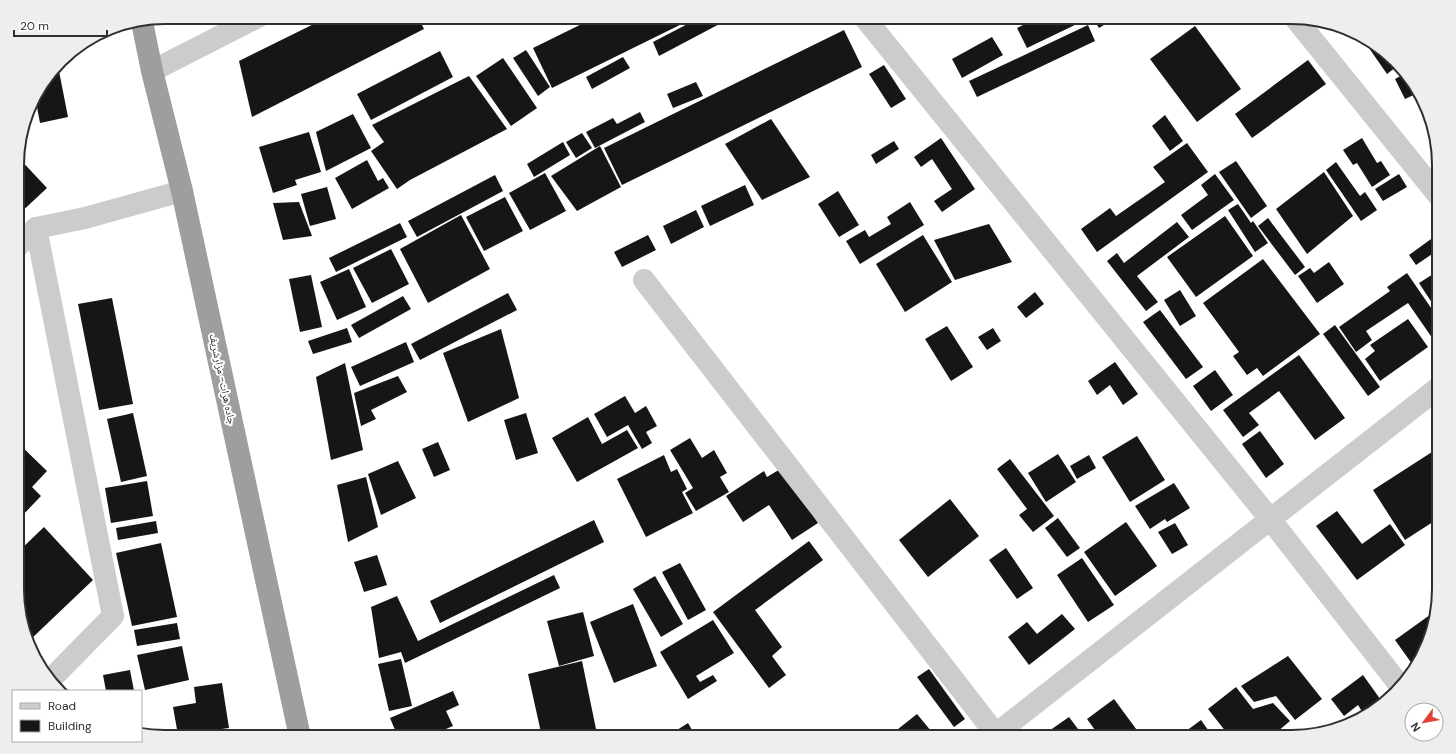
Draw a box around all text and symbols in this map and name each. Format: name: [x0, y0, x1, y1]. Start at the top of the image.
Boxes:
scale bar: [14, 12, 107, 38]
text: 20 m: [20, 18, 49, 34]
street label: جاده هرات- مزارشریف: [207, 332, 239, 426]
legend: [12, 690, 142, 742]
text: Road: [48, 698, 76, 714]
north arrow: [1404, 702, 1444, 742]
text: Building: [48, 718, 92, 734]
text: N: [1407, 720, 1424, 734]

